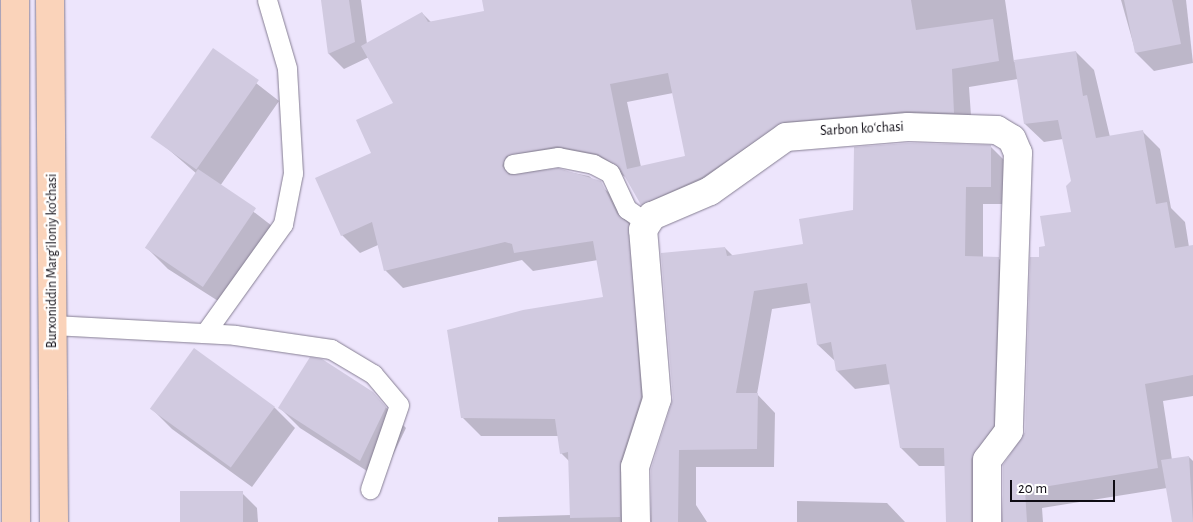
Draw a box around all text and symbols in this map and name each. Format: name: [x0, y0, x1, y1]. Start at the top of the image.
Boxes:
street label: Sarbon koʻchasi: [820, 118, 904, 140]
street label: Burxoniddin Marg’iloniy ko’chasi: [44, 174, 60, 348]
scale bar: [1013, 470, 1118, 502]
text: 20 m: [1018, 481, 1047, 496]

